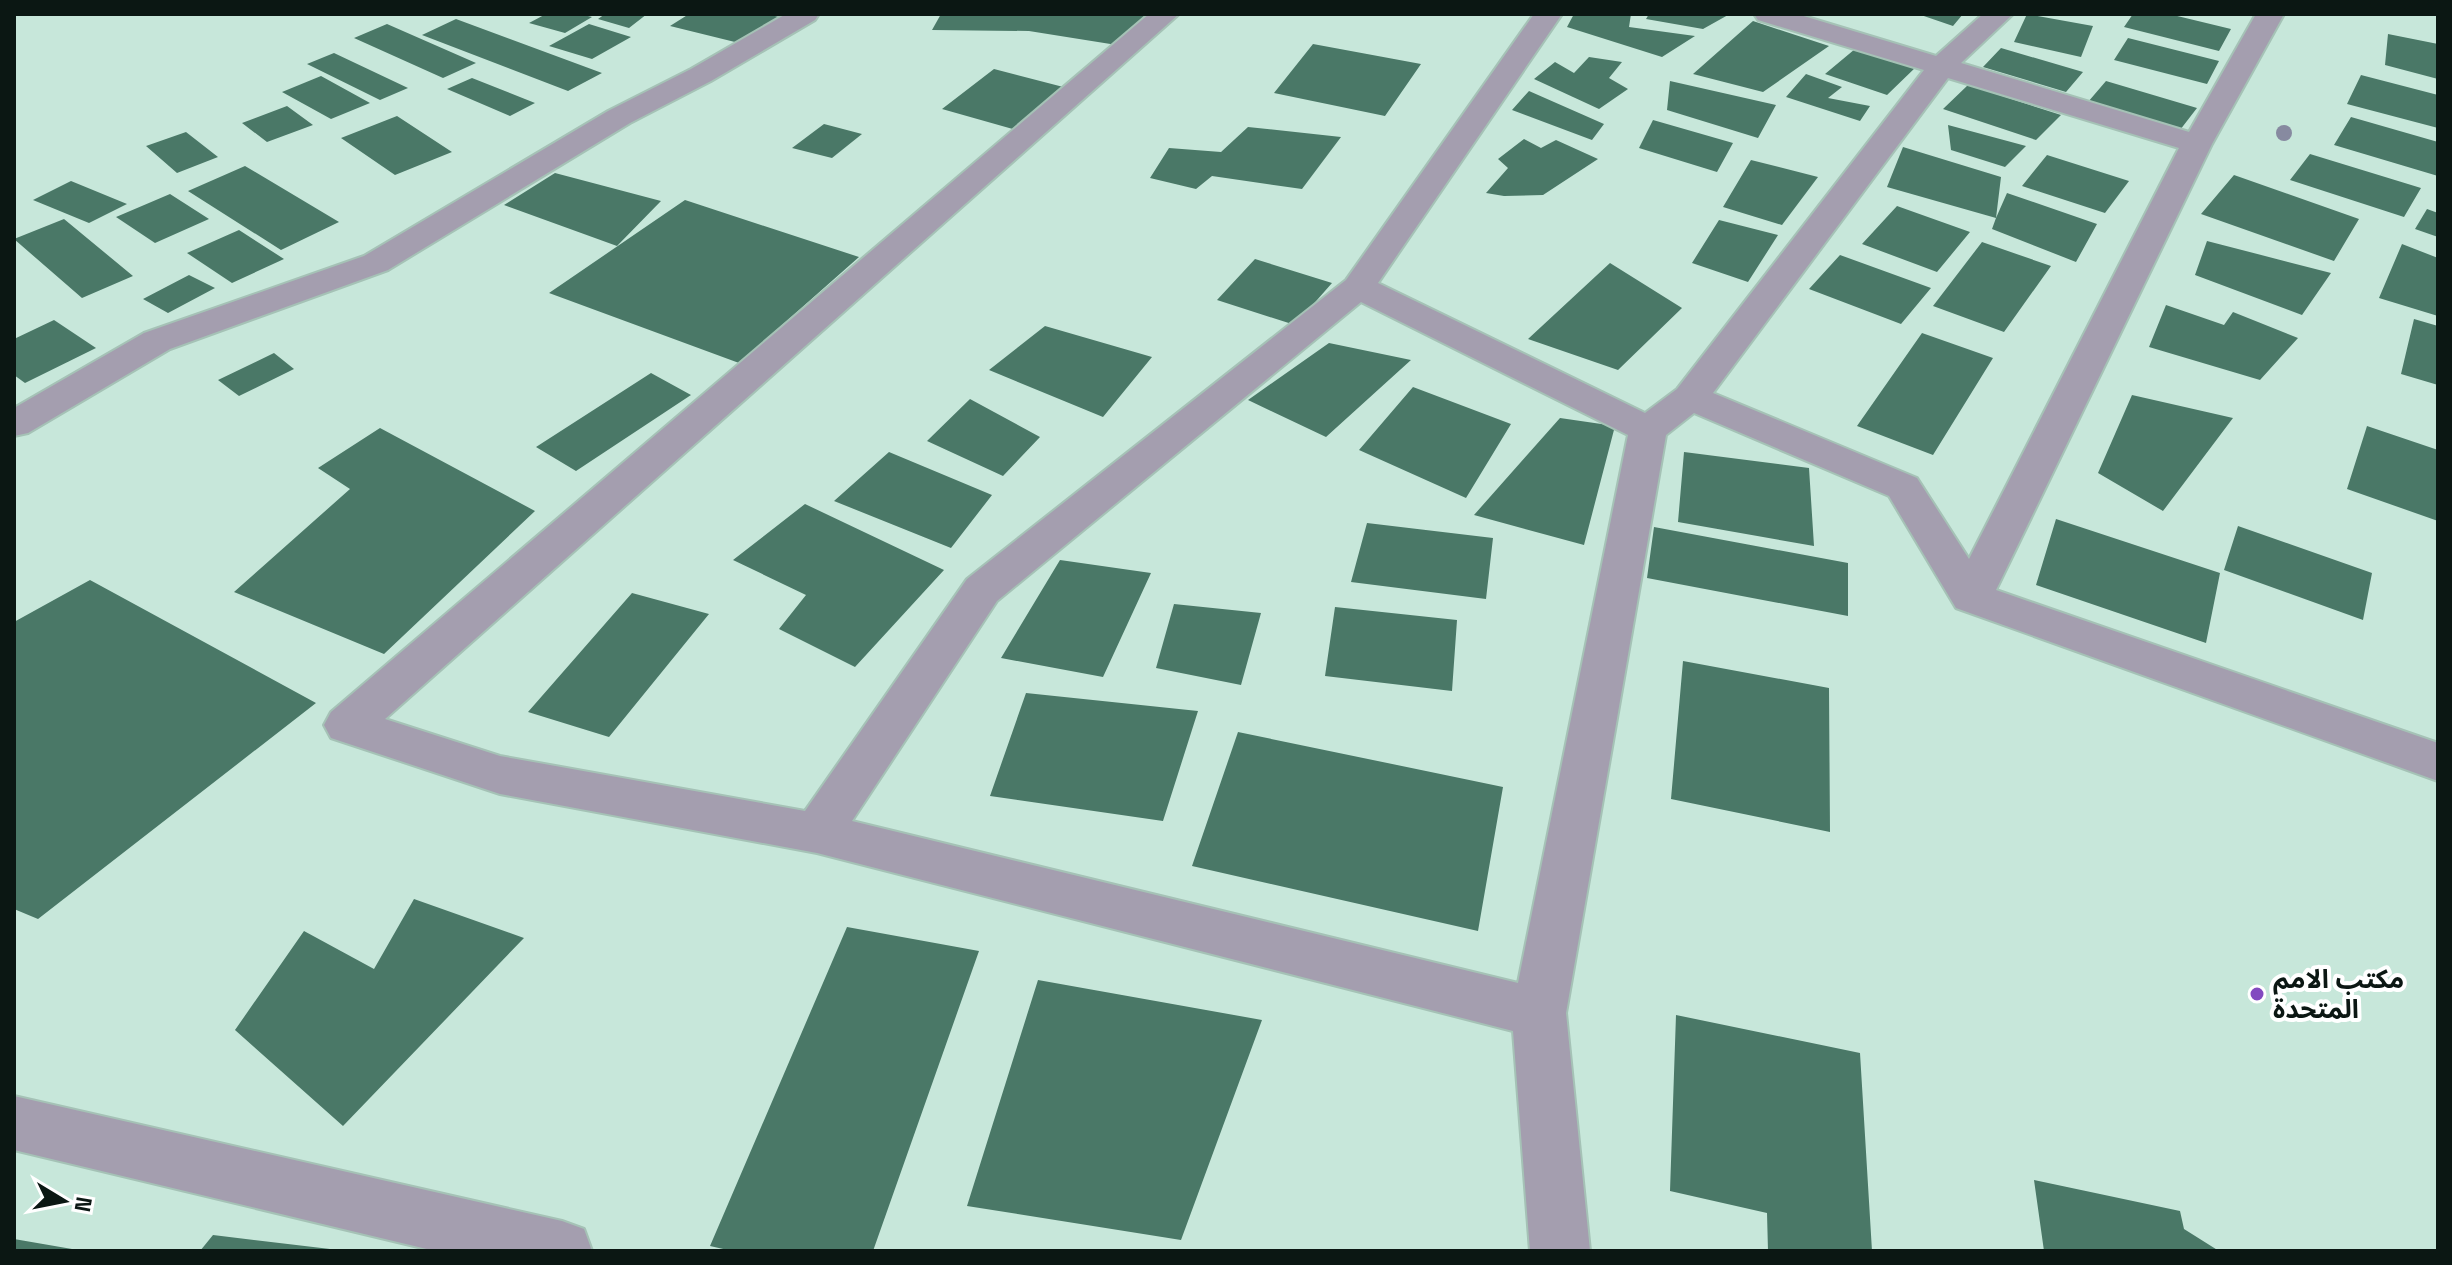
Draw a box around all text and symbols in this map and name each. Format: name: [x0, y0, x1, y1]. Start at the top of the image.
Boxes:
place label: مكتب الامم المتحدة: [2273, 962, 2404, 1026]
marker: مكتب الامم المتحدة: [2248, 985, 2266, 1003]
north arrow: [24, 1161, 104, 1241]
text: N: [69, 1195, 99, 1214]

